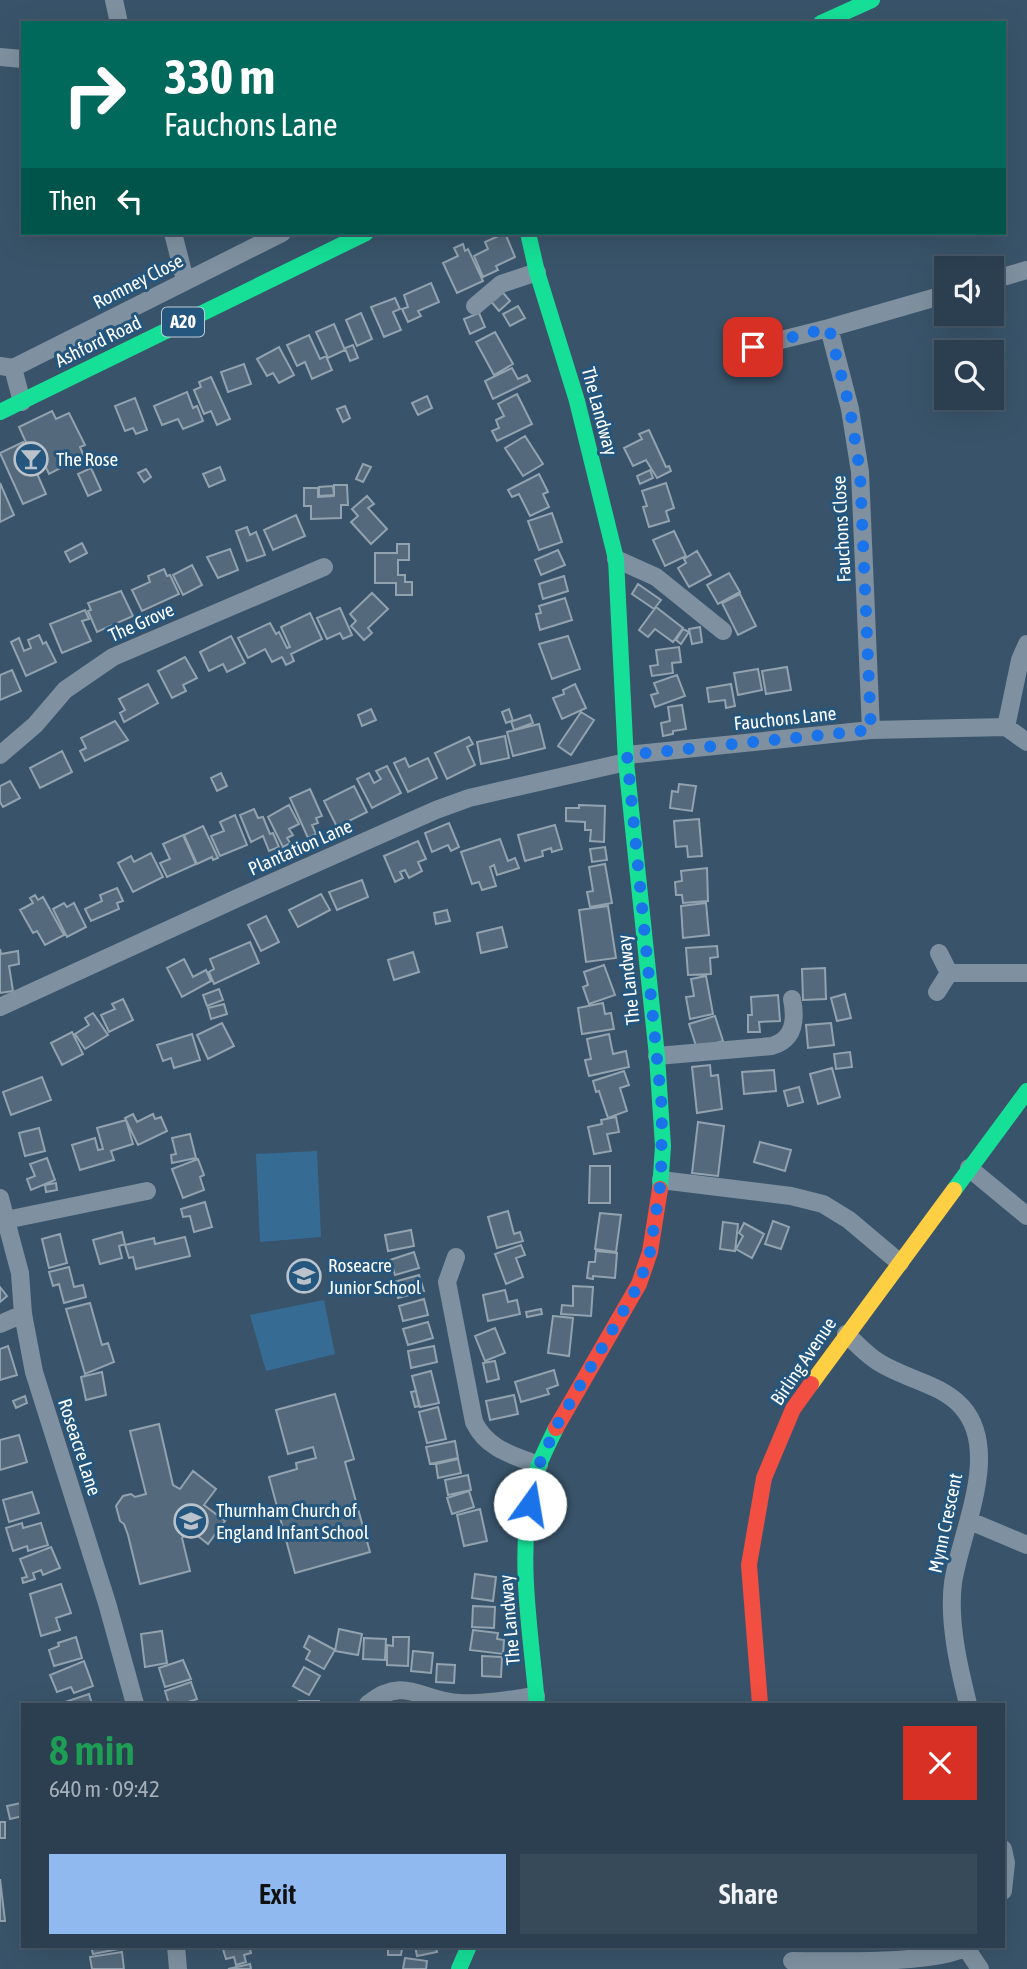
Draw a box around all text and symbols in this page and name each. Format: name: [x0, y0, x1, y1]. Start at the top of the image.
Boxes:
text: 330 m: [164, 48, 275, 104]
icon: right: [49, 49, 140, 140]
text: Fauchons Lane: [164, 106, 338, 143]
icon: left: [111, 182, 149, 220]
text: Then: [49, 186, 97, 216]
street label: Romney Close: [89, 249, 187, 313]
map controls: [934, 256, 1004, 410]
button: sound: [934, 256, 1004, 326]
road number: A20: [162, 308, 204, 336]
street label: Ashford Road: [51, 311, 145, 371]
pin: [723, 317, 783, 377]
icon: arrive: [734, 328, 772, 366]
button: search: [934, 340, 1004, 410]
street label: The Landway: [578, 364, 622, 458]
bar icon: The Rose: [12, 440, 50, 478]
place label: The Rose: [56, 448, 118, 470]
street label: Fauchons Close: [827, 475, 855, 583]
street label: The Grove: [105, 598, 177, 646]
street label: Fauchons Lane: [733, 702, 837, 734]
street label: Plantation Lane: [245, 814, 355, 880]
street label: The Landway: [612, 934, 644, 1026]
place label: Roseacre Junior School: [328, 1254, 421, 1298]
school or university icon: Roseacre Junior School: [285, 1257, 323, 1295]
street label: Birling Avenue: [766, 1313, 840, 1409]
street label: Roseacre Lane: [54, 1396, 106, 1498]
position arrow: [493, 1467, 567, 1541]
street label: Mynn Crescent: [924, 1471, 966, 1575]
place label: Thurnham Church of England Infant School: [216, 1499, 369, 1543]
school or university icon: Thurnham Church of England Infant School: [172, 1502, 210, 1540]
street label: The Landway: [494, 1574, 524, 1666]
text: 8 min: [49, 1726, 135, 1774]
button: close: [903, 1726, 977, 1800]
text: 640 m · 09:42: [49, 1776, 160, 1802]
button: Exit: [49, 1854, 506, 1934]
button: Share: [520, 1854, 977, 1934]

